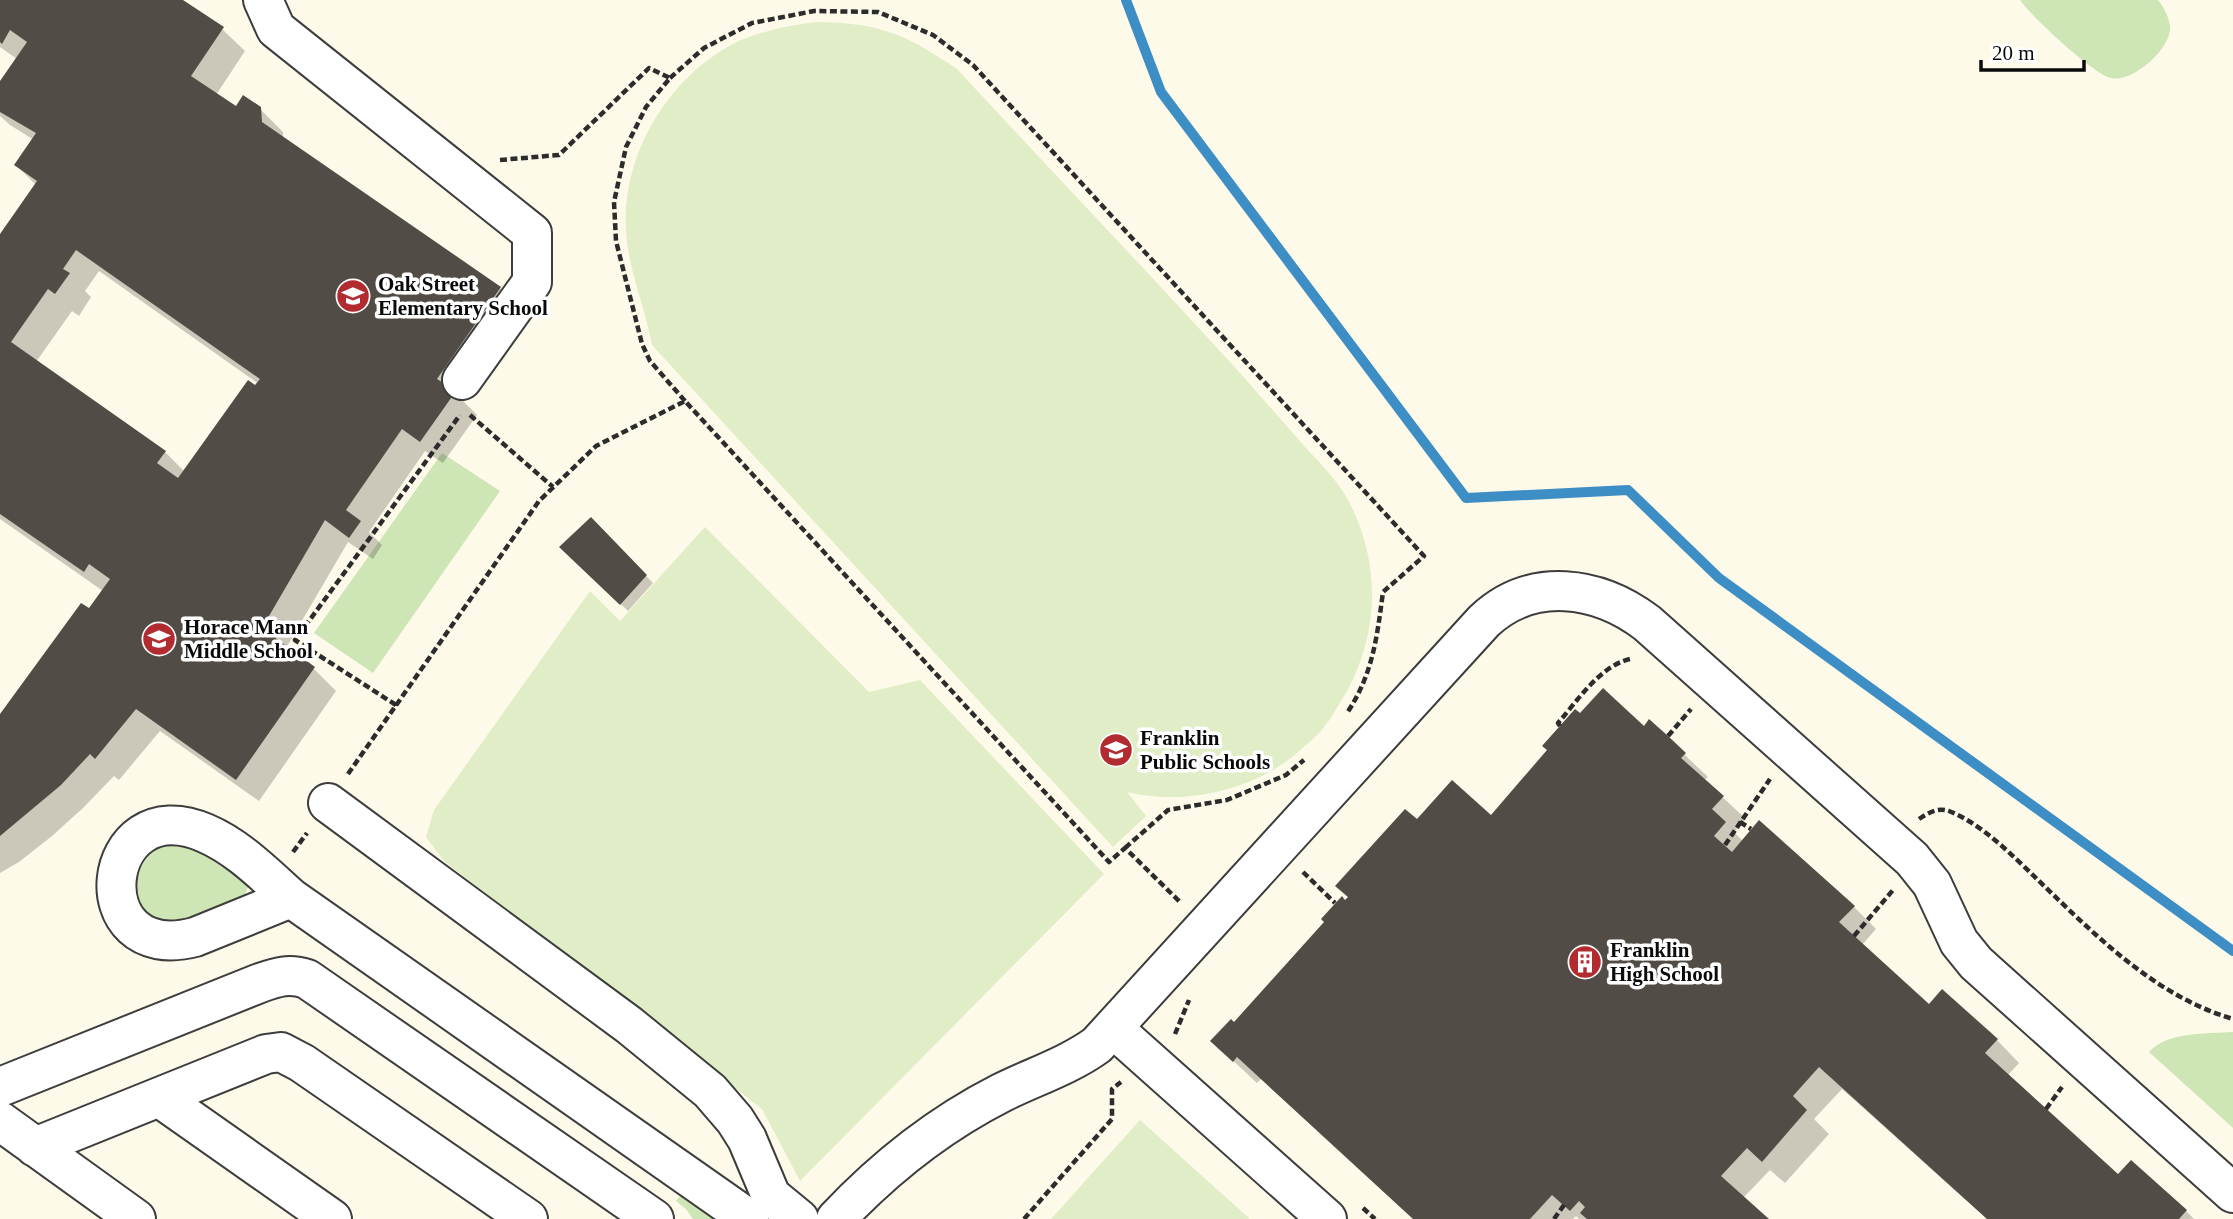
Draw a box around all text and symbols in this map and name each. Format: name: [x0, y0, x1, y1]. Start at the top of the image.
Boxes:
scale bar: [1981, 28, 2084, 72]
text: 20 m: [1992, 41, 2035, 65]
place label: Oak Street Elementary School: [378, 272, 548, 320]
school or university icon: Oak Street Elementary School: [334, 277, 372, 315]
place label: Horace Mann Middle School: [184, 615, 313, 663]
school or university icon: Horace Mann Middle School: [140, 620, 178, 658]
place label: Franklin Public Schools: [1140, 726, 1270, 774]
school or university icon: Franklin Public Schools: [1097, 731, 1135, 769]
place label: Franklin High School: [1610, 938, 1719, 986]
building icon: Franklin High School: [1566, 943, 1604, 981]

